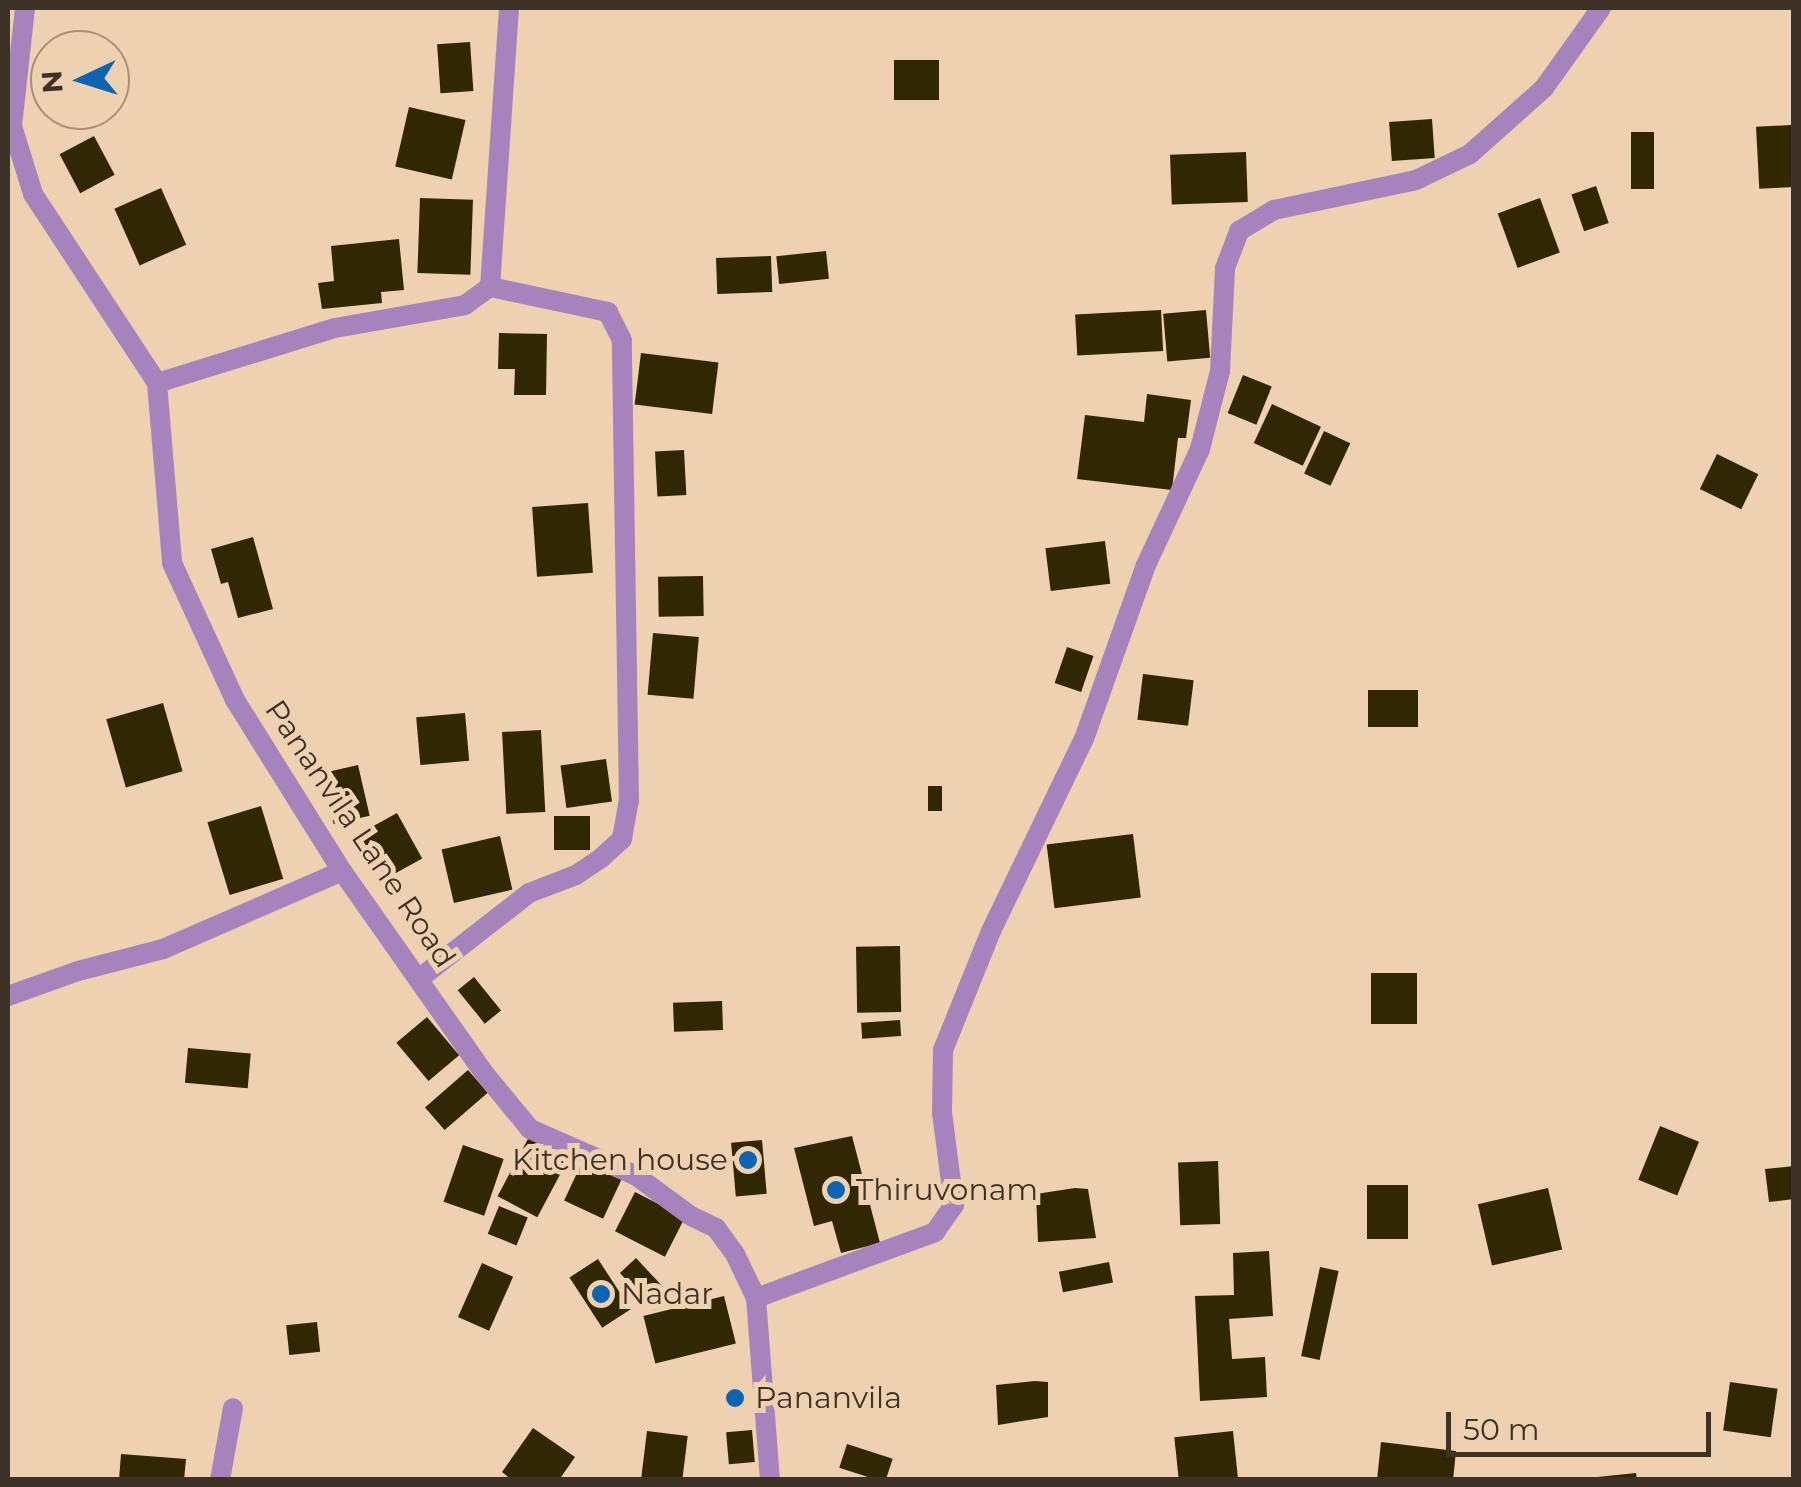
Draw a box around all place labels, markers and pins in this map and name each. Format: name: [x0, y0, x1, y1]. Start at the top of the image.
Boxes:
place label: Kitchen house: [512, 1142, 728, 1178]
marker: Kitchen house: [737, 1149, 759, 1171]
place label: Thiruvonam: [856, 1172, 1038, 1208]
marker: Thiruvonam: [825, 1179, 847, 1201]
place label: Nadar: [621, 1276, 713, 1312]
marker: Nadar: [590, 1283, 612, 1305]
place label: Pananvila: [755, 1380, 902, 1416]
marker: Pananvila: [724, 1387, 746, 1409]

